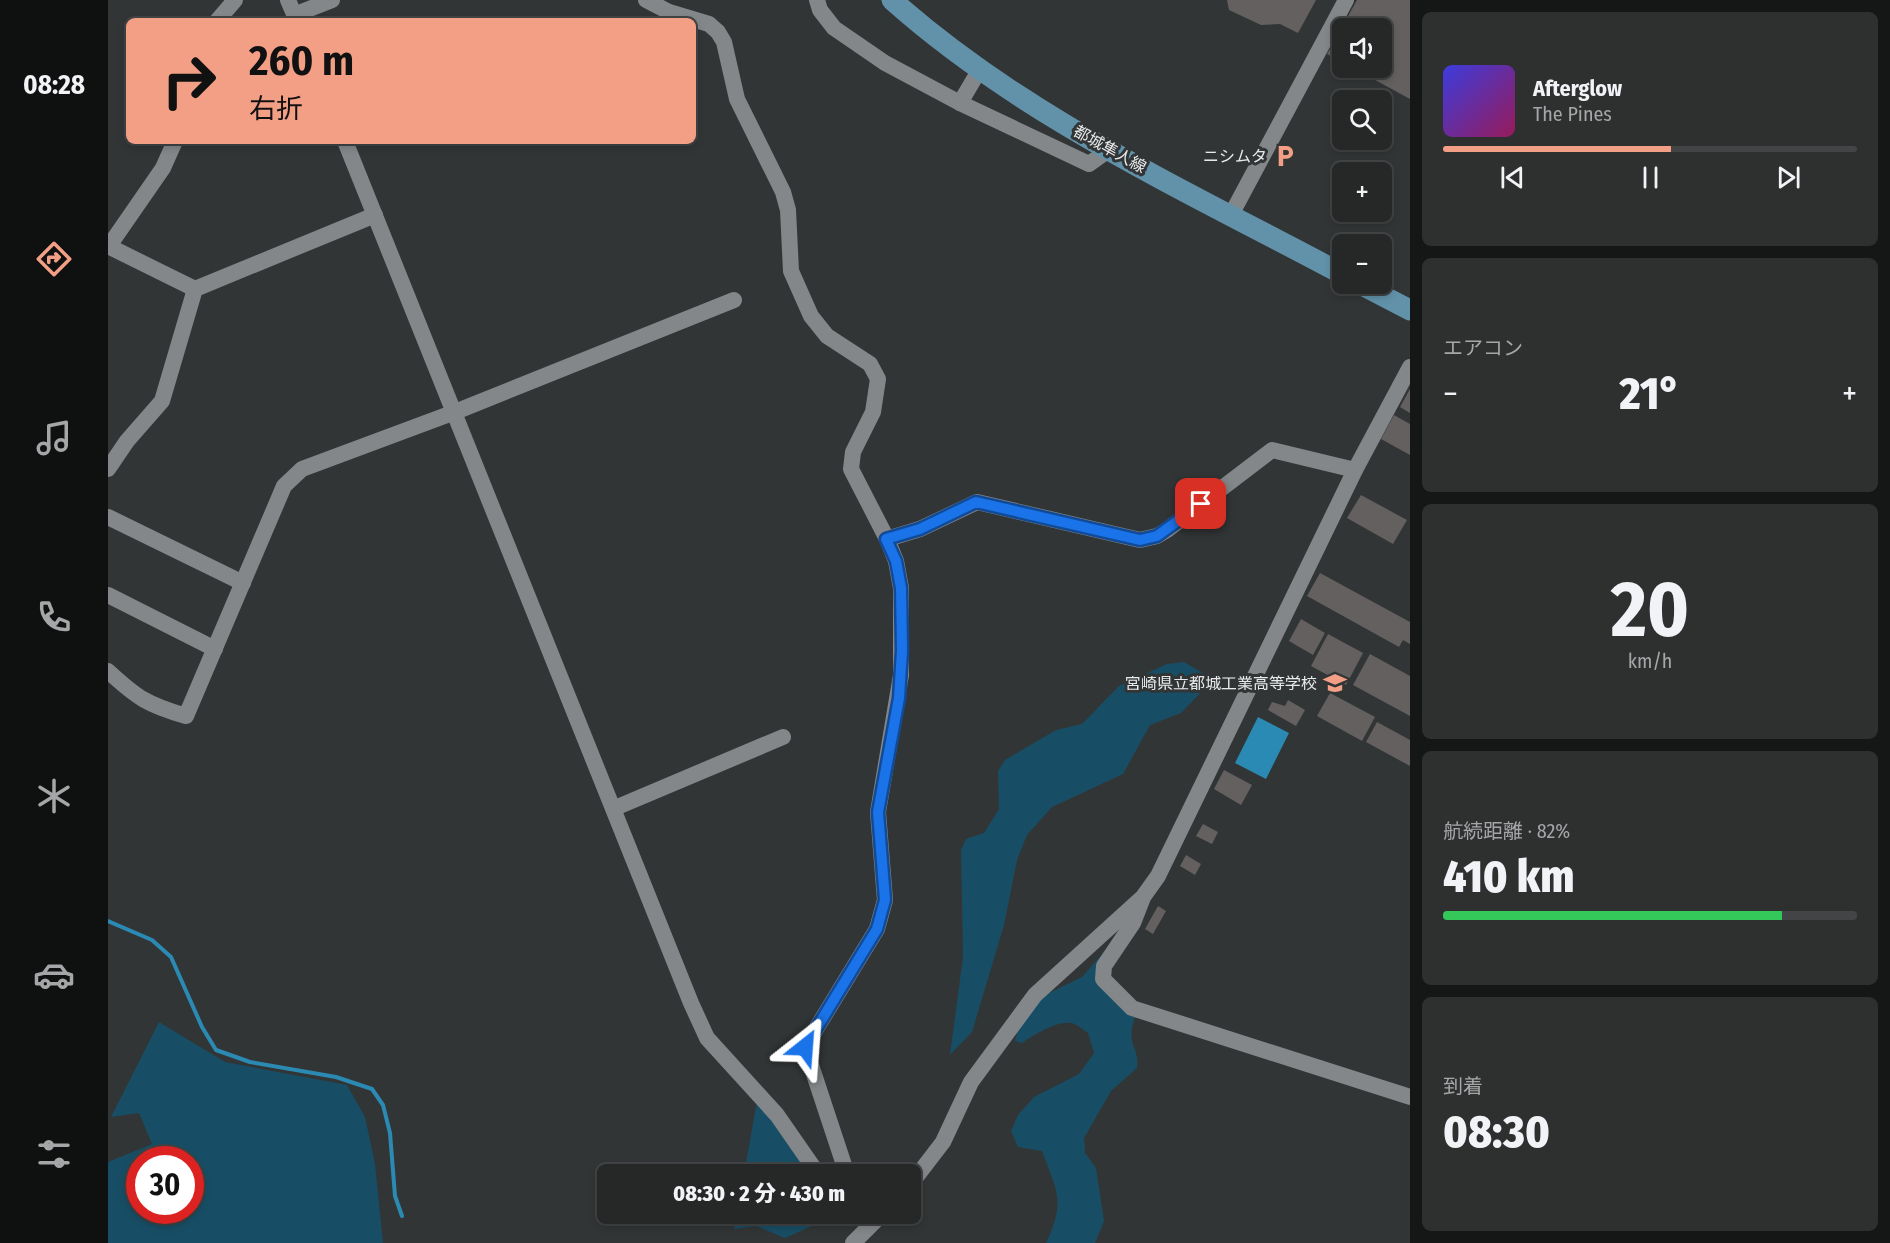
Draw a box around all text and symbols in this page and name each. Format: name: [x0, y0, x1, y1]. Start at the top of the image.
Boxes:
map controls: [1332, 18, 1392, 294]
button: sound: [1332, 18, 1392, 78]
text: 260 m: [249, 36, 354, 86]
icon: right: [150, 42, 228, 120]
text: 08:28: [23, 69, 85, 101]
text: Afterglow: [1533, 75, 1622, 102]
button: search: [1332, 90, 1392, 150]
text: 右折: [249, 93, 303, 125]
text: The Pines: [1533, 102, 1612, 126]
street label: 都城隼人線: [1070, 121, 1150, 177]
parking icon: ニシムタ: [1272, 143, 1298, 169]
place label: ニシムタ: [1203, 147, 1267, 166]
icon: previous: [1496, 161, 1529, 194]
icon: pause: [1634, 161, 1667, 194]
icon: next: [1772, 161, 1805, 194]
button: +: [1332, 162, 1392, 222]
button: −: [1332, 234, 1392, 294]
icon: directions: [33, 238, 75, 280]
text: エアコン: [1443, 336, 1523, 360]
text: 21°: [1619, 367, 1680, 421]
text: −: [1443, 374, 1458, 414]
text: +: [1842, 374, 1857, 414]
icon: music: [33, 417, 75, 459]
pin: [1175, 478, 1226, 529]
icon: arrive: [1184, 487, 1217, 520]
text: 20: [1611, 563, 1689, 657]
icon: phone: [33, 596, 75, 638]
text: km/h: [1628, 649, 1672, 673]
school or university icon: 宮崎県立都城工業高等学校: [1322, 670, 1348, 696]
place label: 宮崎県立都城工業高等学校: [1125, 674, 1317, 693]
icon: climate: [33, 775, 75, 817]
text: 航続距離 · 82%: [1443, 819, 1570, 843]
text: 410 km: [1443, 850, 1575, 904]
icon: car: [33, 954, 75, 996]
position arrow: [773, 1015, 837, 1079]
text: 到着: [1443, 1074, 1483, 1098]
text: 08:30: [1443, 1105, 1550, 1159]
icon: filters: [33, 1133, 75, 1175]
speed limit sign: 30: [126, 1146, 204, 1224]
text: 08:30 · 2 分 · 430 m: [673, 1180, 845, 1207]

